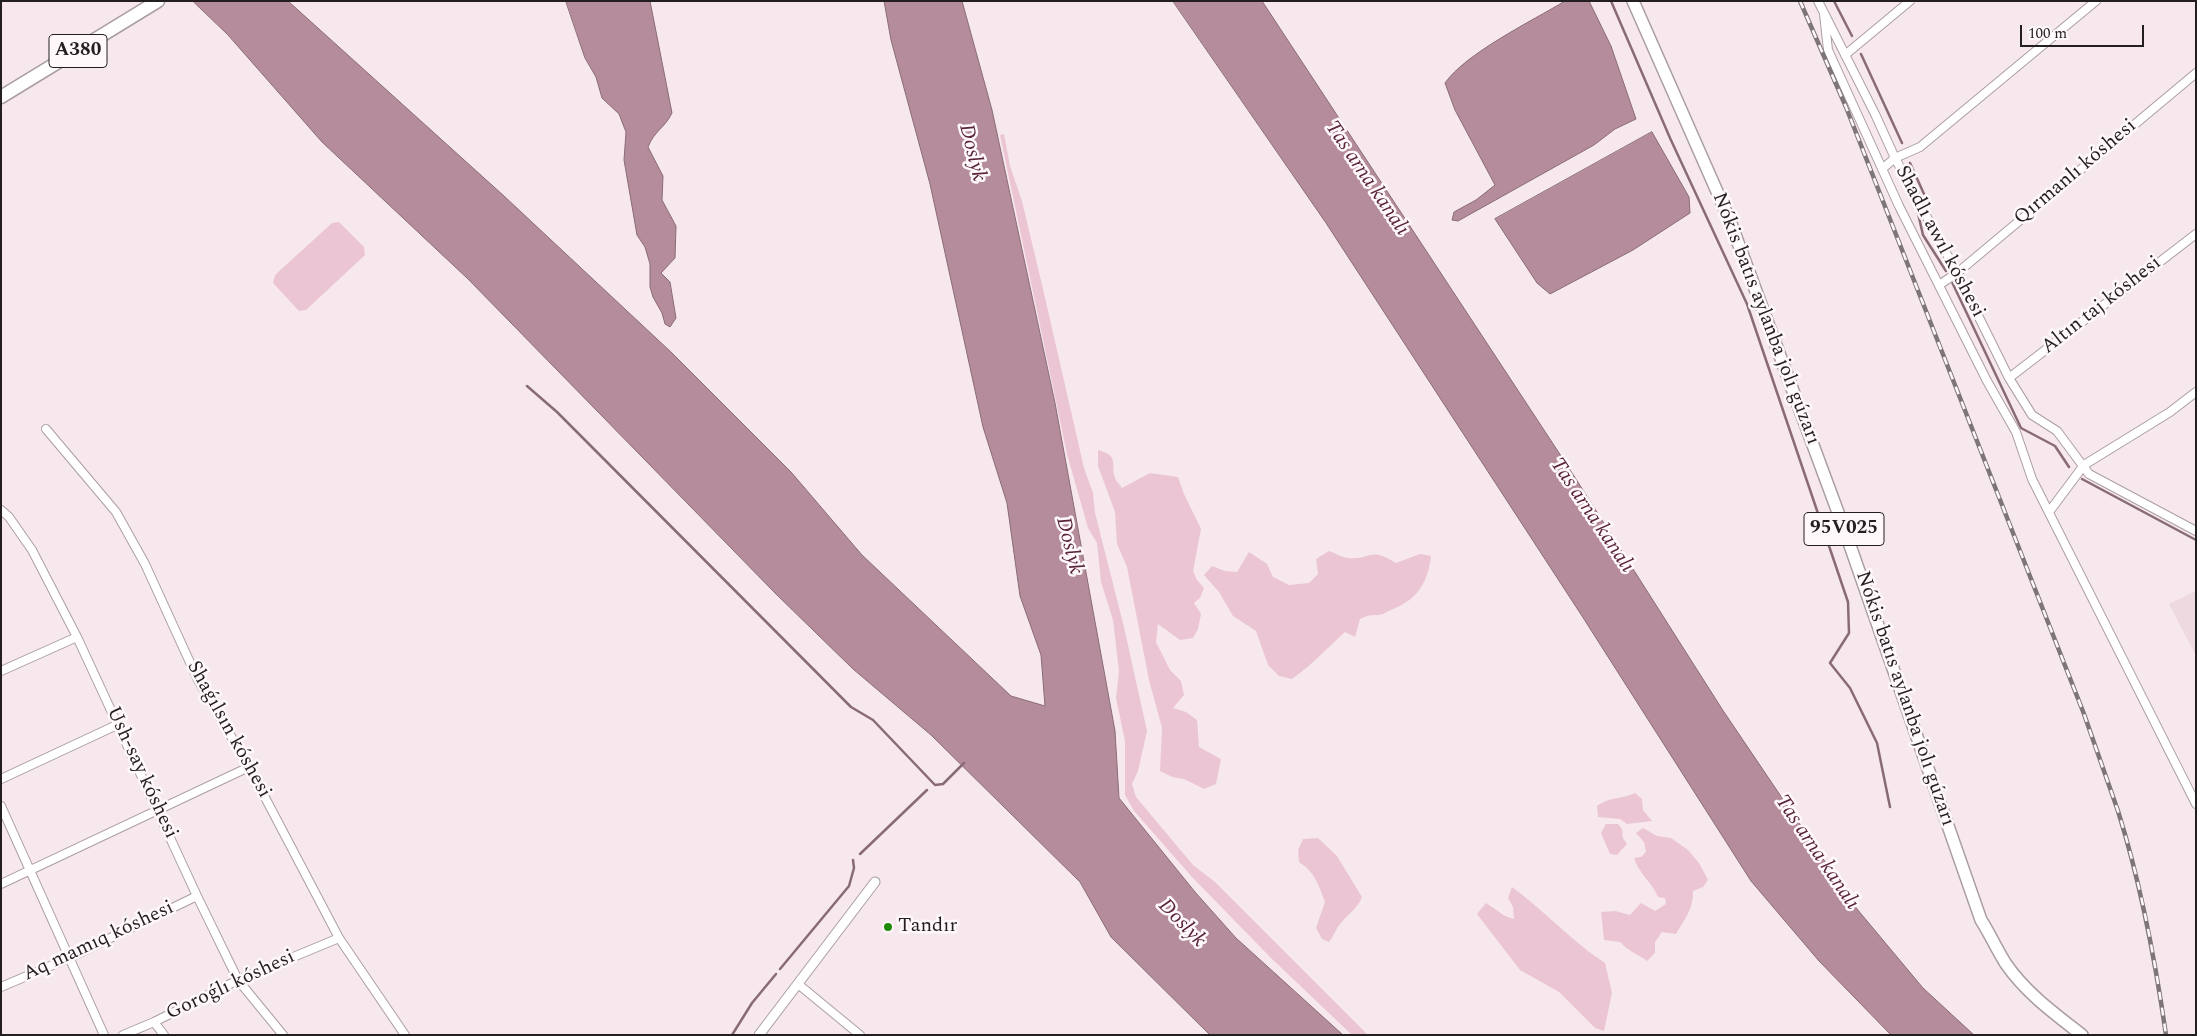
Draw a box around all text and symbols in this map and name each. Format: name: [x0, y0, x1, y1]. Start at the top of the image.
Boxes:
scale bar: [2022, 15, 2146, 47]
text: 100 m: [2028, 22, 2067, 45]
road number: A380: [49, 34, 107, 68]
street label: Qırmanlı kóshesi: [2010, 115, 2142, 231]
water label: Tas arna kanalı: [1318, 117, 1414, 241]
water label: Doslyk: [952, 122, 990, 184]
street label: Shadlı awıl kóshesi: [1889, 162, 1989, 322]
street label: Nókis batıs aylanba jolı gúzarı: [1706, 190, 1824, 448]
street label: Altın taj kóshesi: [2037, 252, 2167, 360]
water label: Tas arna kanalı: [1543, 454, 1639, 578]
road number: 95V025: [1804, 512, 1884, 546]
water label: Doslyk: [1049, 515, 1087, 577]
street label: Nókis batıs aylanba jolı gúzarı: [1849, 568, 1959, 830]
street label: Shaǵılsın kóshesi: [180, 657, 276, 803]
street label: Ush-say kóshesi: [100, 703, 182, 843]
water label: Tas arna kanalı: [1768, 791, 1864, 915]
water label: Doslyk: [1152, 894, 1210, 954]
street label: Aq mamıq kóshesi: [20, 897, 178, 987]
place label: Tandır: [898, 915, 957, 939]
marker: Tandır: [882, 921, 894, 933]
street label: Goroǵlı kóshesi: [163, 946, 299, 1026]

